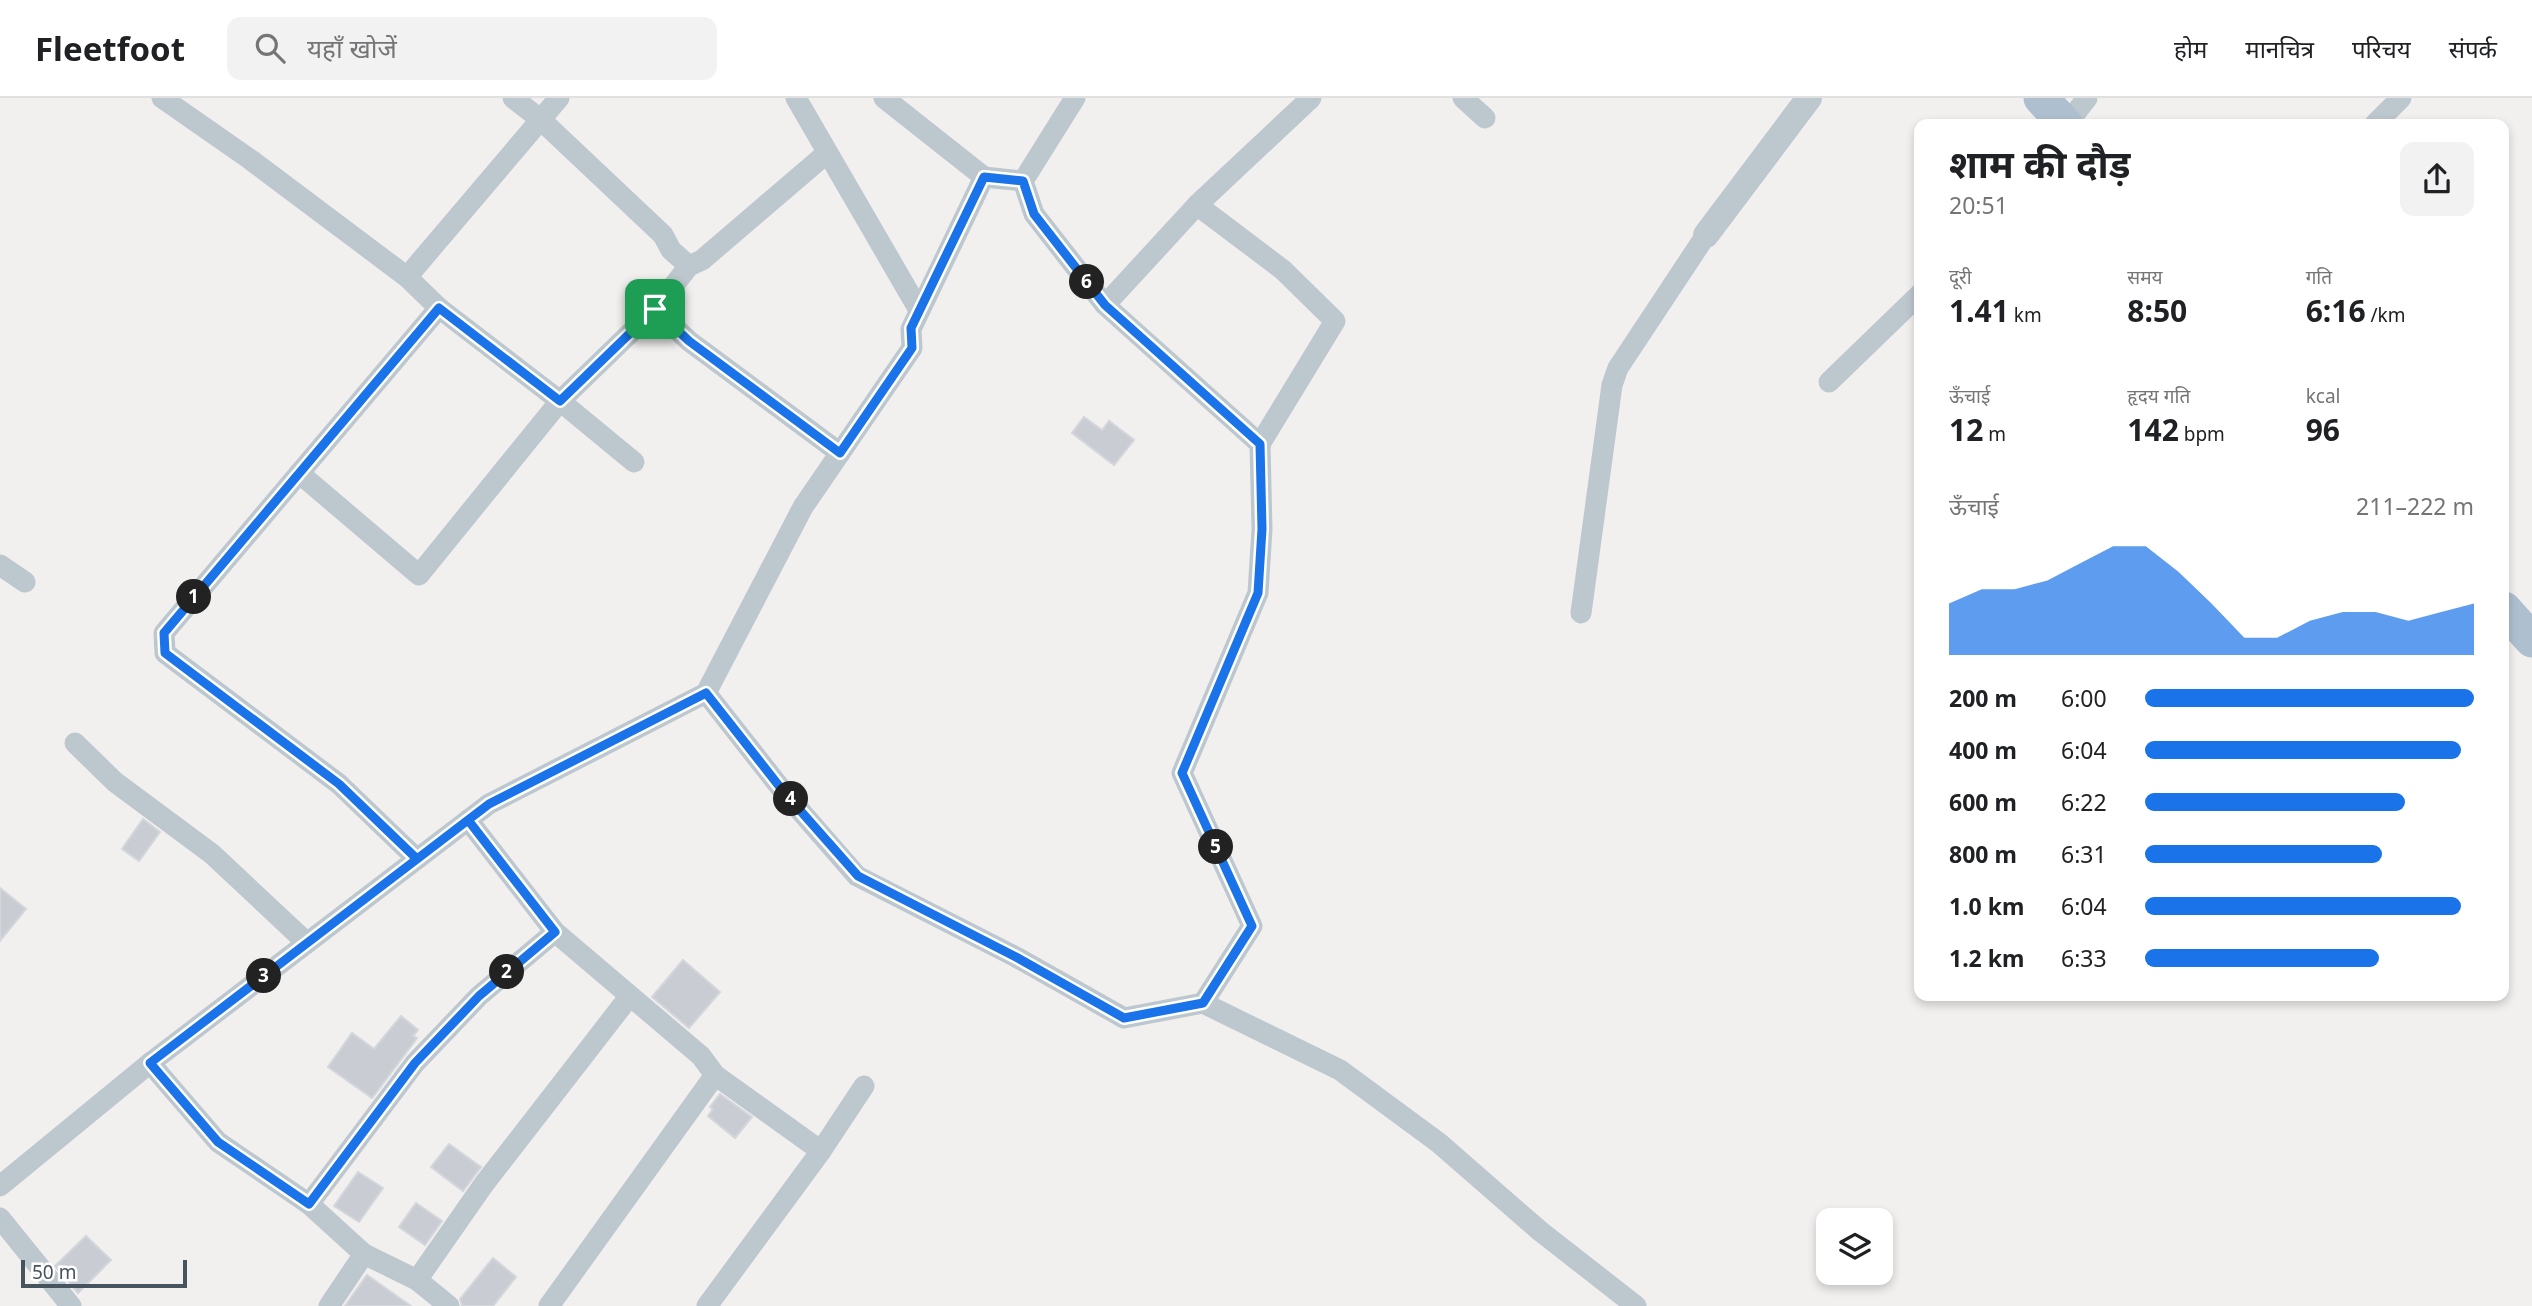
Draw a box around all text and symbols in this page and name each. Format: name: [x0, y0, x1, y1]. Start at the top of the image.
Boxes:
search box: [227, 17, 717, 80]
text: Fleetfoot: [35, 26, 185, 71]
icon: search: [251, 29, 289, 67]
text: यहाँ खोजें: [307, 30, 397, 66]
text: होम: [2174, 32, 2207, 65]
text: मानचित्र: [2245, 32, 2314, 65]
text: परिचय: [2352, 32, 2411, 65]
text: संपर्क: [2449, 32, 2497, 65]
text: शाम की दौड़: [1949, 137, 2130, 189]
button: share: [2400, 142, 2474, 216]
text: 20:51: [1949, 189, 2008, 221]
pin: 6: [1070, 264, 1104, 300]
text: दूरी: [1949, 264, 1972, 290]
text: समय: [2127, 264, 2163, 290]
text: गति: [2306, 264, 2332, 290]
text: 6: [1081, 268, 1092, 294]
pin: [625, 279, 685, 339]
icon: arrive: [636, 290, 674, 328]
text: 1.41: [1949, 290, 2009, 331]
text: 8:50: [2127, 290, 2187, 331]
text: 6:16: [2306, 290, 2366, 331]
text: km: [2009, 302, 2042, 328]
text: /km: [2366, 302, 2406, 328]
text: ऊँचाई: [1949, 383, 1990, 409]
text: हृदय गति: [2127, 383, 2190, 409]
text: kcal: [2306, 383, 2340, 409]
text: 12: [1949, 409, 1983, 450]
text: 142: [2127, 409, 2179, 450]
text: 96: [2306, 409, 2340, 450]
text: m: [1983, 421, 2006, 447]
text: bpm: [2179, 421, 2225, 447]
text: ऊँचाई: [1949, 490, 1999, 522]
text: 211–222 m: [2356, 490, 2474, 522]
pin: 1: [176, 580, 212, 614]
text: 1: [188, 583, 199, 609]
text: 200 m: [1949, 682, 2017, 714]
text: 6:00: [2061, 682, 2107, 714]
text: 400 m: [1949, 734, 2017, 766]
text: 6:04: [2061, 734, 2107, 766]
pin: 4: [774, 782, 808, 816]
text: 4: [785, 785, 796, 811]
text: 600 m: [1949, 786, 2017, 818]
text: 6:22: [2061, 786, 2107, 818]
pin: 5: [1198, 830, 1234, 864]
text: 5: [1210, 833, 1221, 859]
text: 800 m: [1949, 838, 2017, 870]
text: 6:31: [2061, 838, 2107, 870]
text: 1.0 km: [1949, 890, 2024, 922]
text: 6:04: [2061, 890, 2107, 922]
text: 1.2 km: [1949, 942, 2024, 974]
text: 6:33: [2061, 942, 2107, 974]
pin: 2: [490, 954, 524, 990]
pin: 3: [246, 958, 282, 994]
text: 2: [501, 958, 512, 984]
text: 3: [258, 962, 269, 988]
map controls: [1816, 1208, 1893, 1285]
button: layers: [1816, 1208, 1893, 1285]
scale bar: [21, 1257, 187, 1289]
text: 50 m: [32, 1259, 76, 1285]

